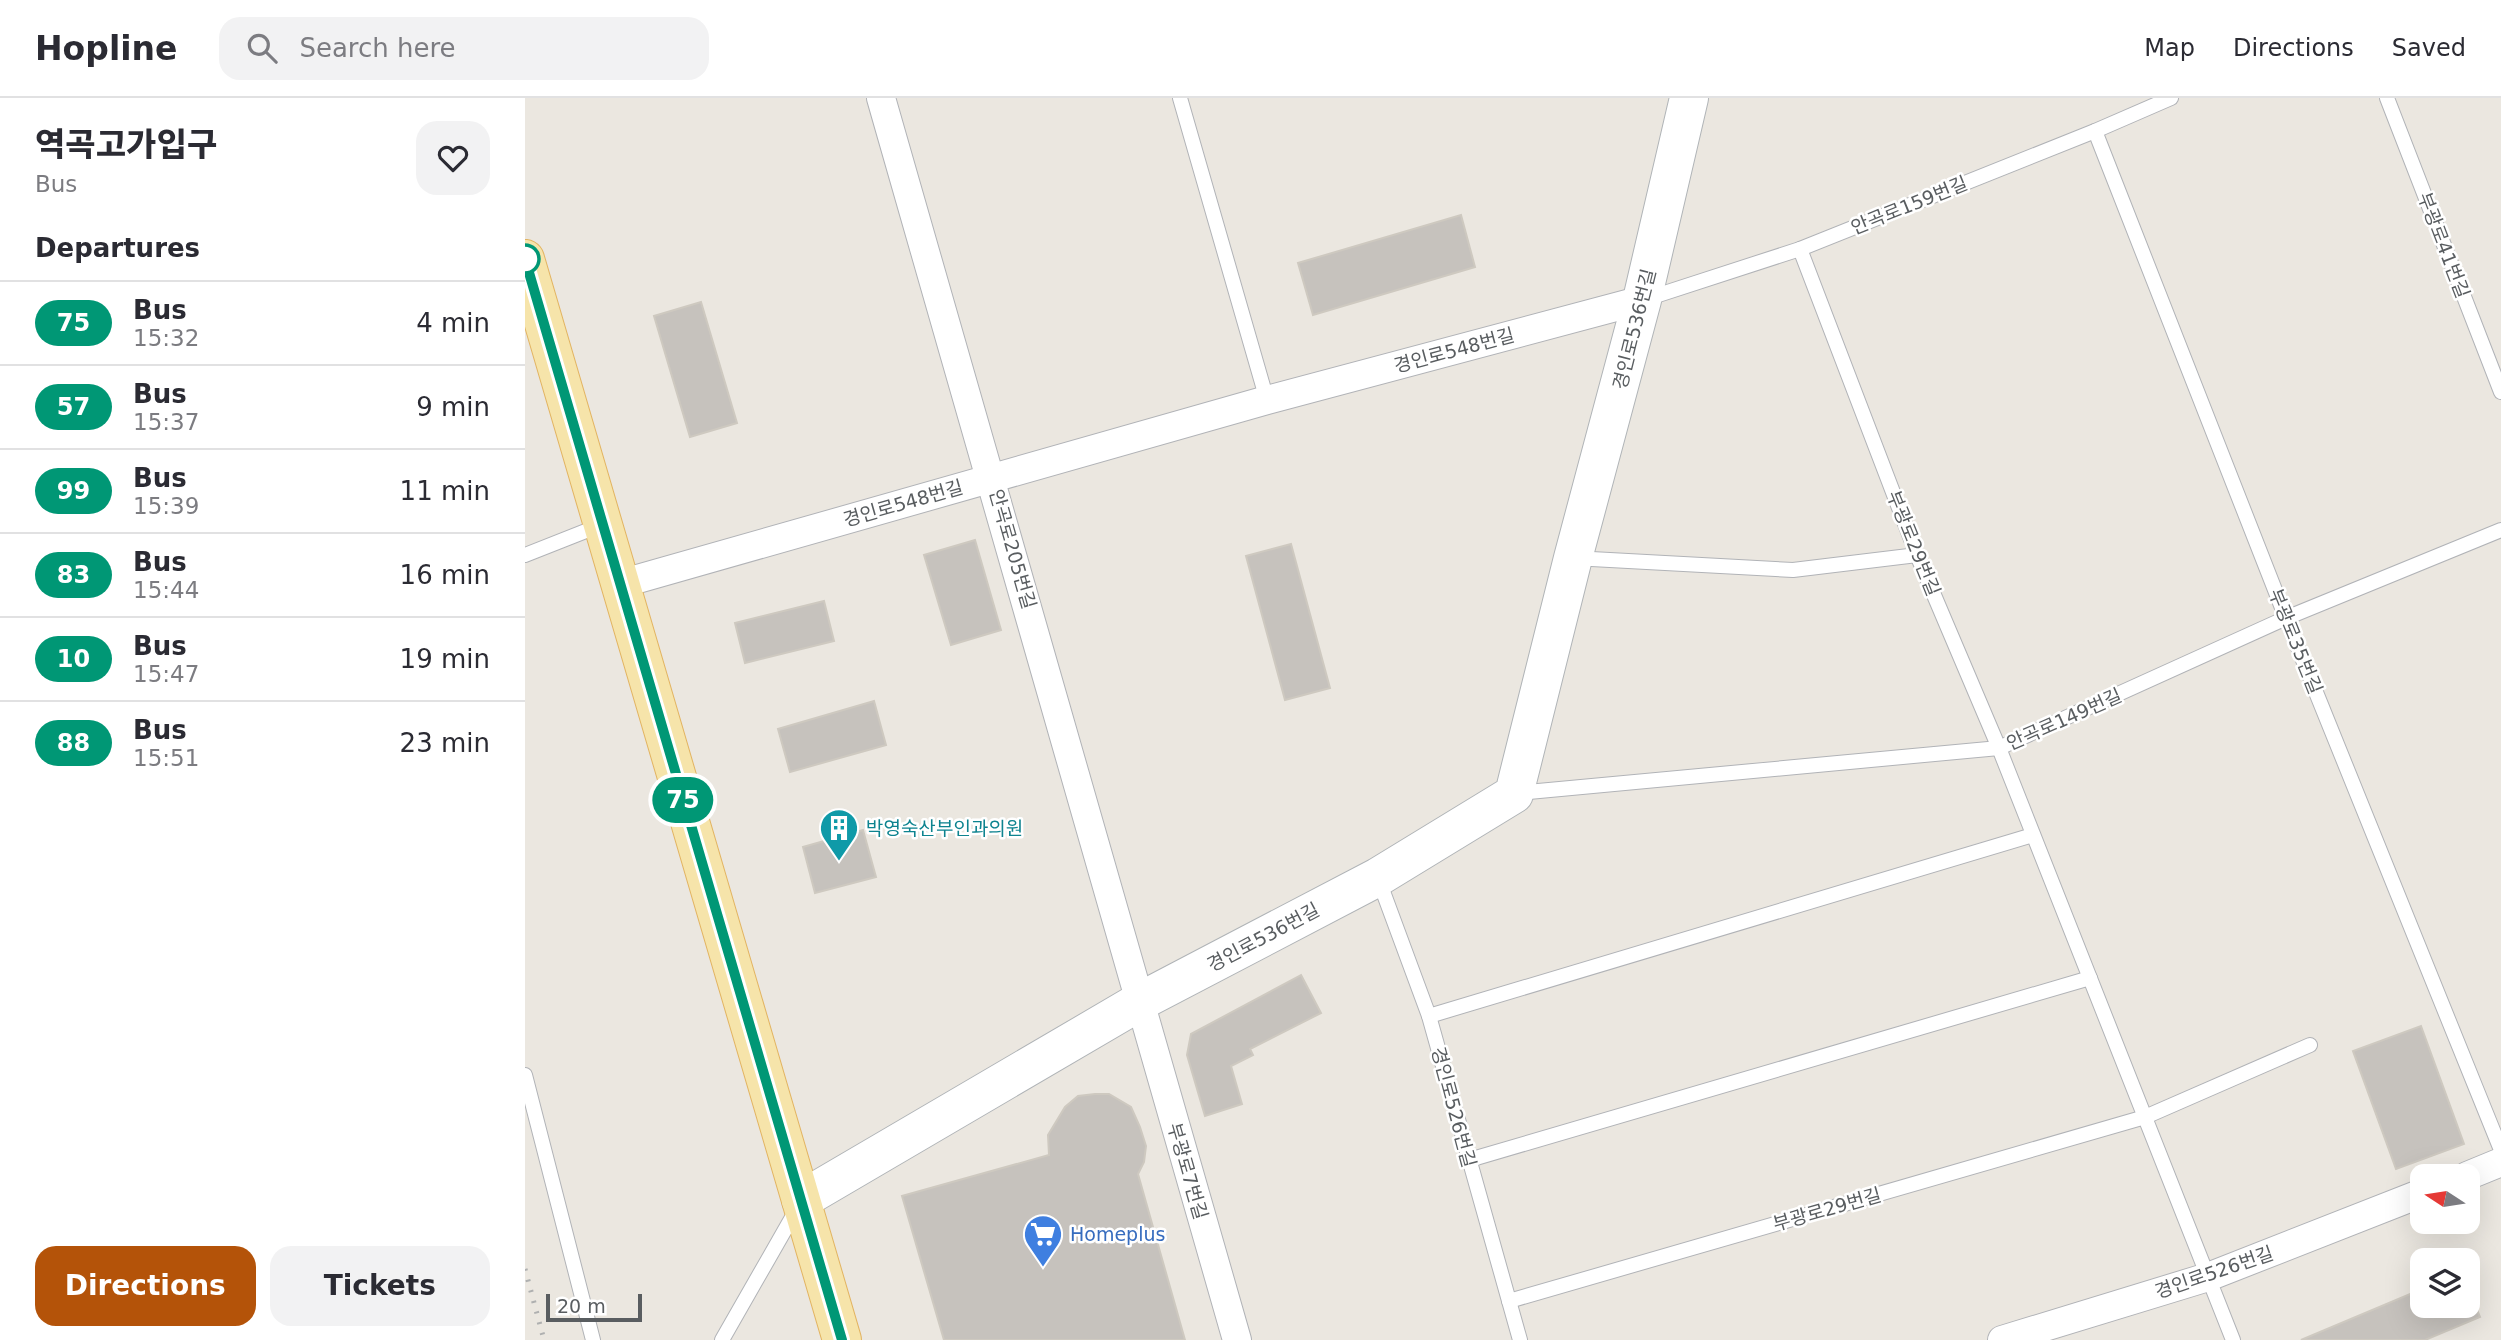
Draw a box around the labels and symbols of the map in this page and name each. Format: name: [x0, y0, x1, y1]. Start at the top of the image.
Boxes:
street label: 안곡로159번길: [1848, 172, 1970, 238]
street label: 부광로41번길: [2414, 189, 2474, 301]
unlabelled marker: [510, 244, 540, 274]
street label: 경인로536번길: [1608, 266, 1660, 392]
street label: 경인로548번길: [1391, 323, 1517, 377]
street label: 경인로548번길: [841, 475, 965, 531]
street label: 안곡로205번길: [985, 487, 1041, 611]
street label: 부광로29번길: [1883, 487, 1945, 599]
street label: 부광로35번길: [2265, 585, 2327, 697]
street label: 안곡로149번길: [2003, 684, 2125, 754]
line badge: 75: [652, 777, 715, 823]
building icon: 박영숙산부인과의원: [818, 807, 860, 862]
place label: 박영숙산부인과의원: [866, 817, 1023, 839]
street label: 경인로536번길: [1203, 898, 1323, 976]
street label: 경인로526번길: [1427, 1044, 1481, 1170]
street label: 부광로7번길: [1164, 1120, 1212, 1222]
north arrow: [2410, 1164, 2480, 1234]
street label: 부광로29번길: [1770, 1183, 1884, 1235]
supermarket icon: Homeplus: [1022, 1213, 1064, 1268]
place label: Homeplus: [1070, 1223, 1165, 1245]
street label: 경인로526번길: [2152, 1241, 2276, 1303]
scale bar: [546, 1291, 642, 1323]

